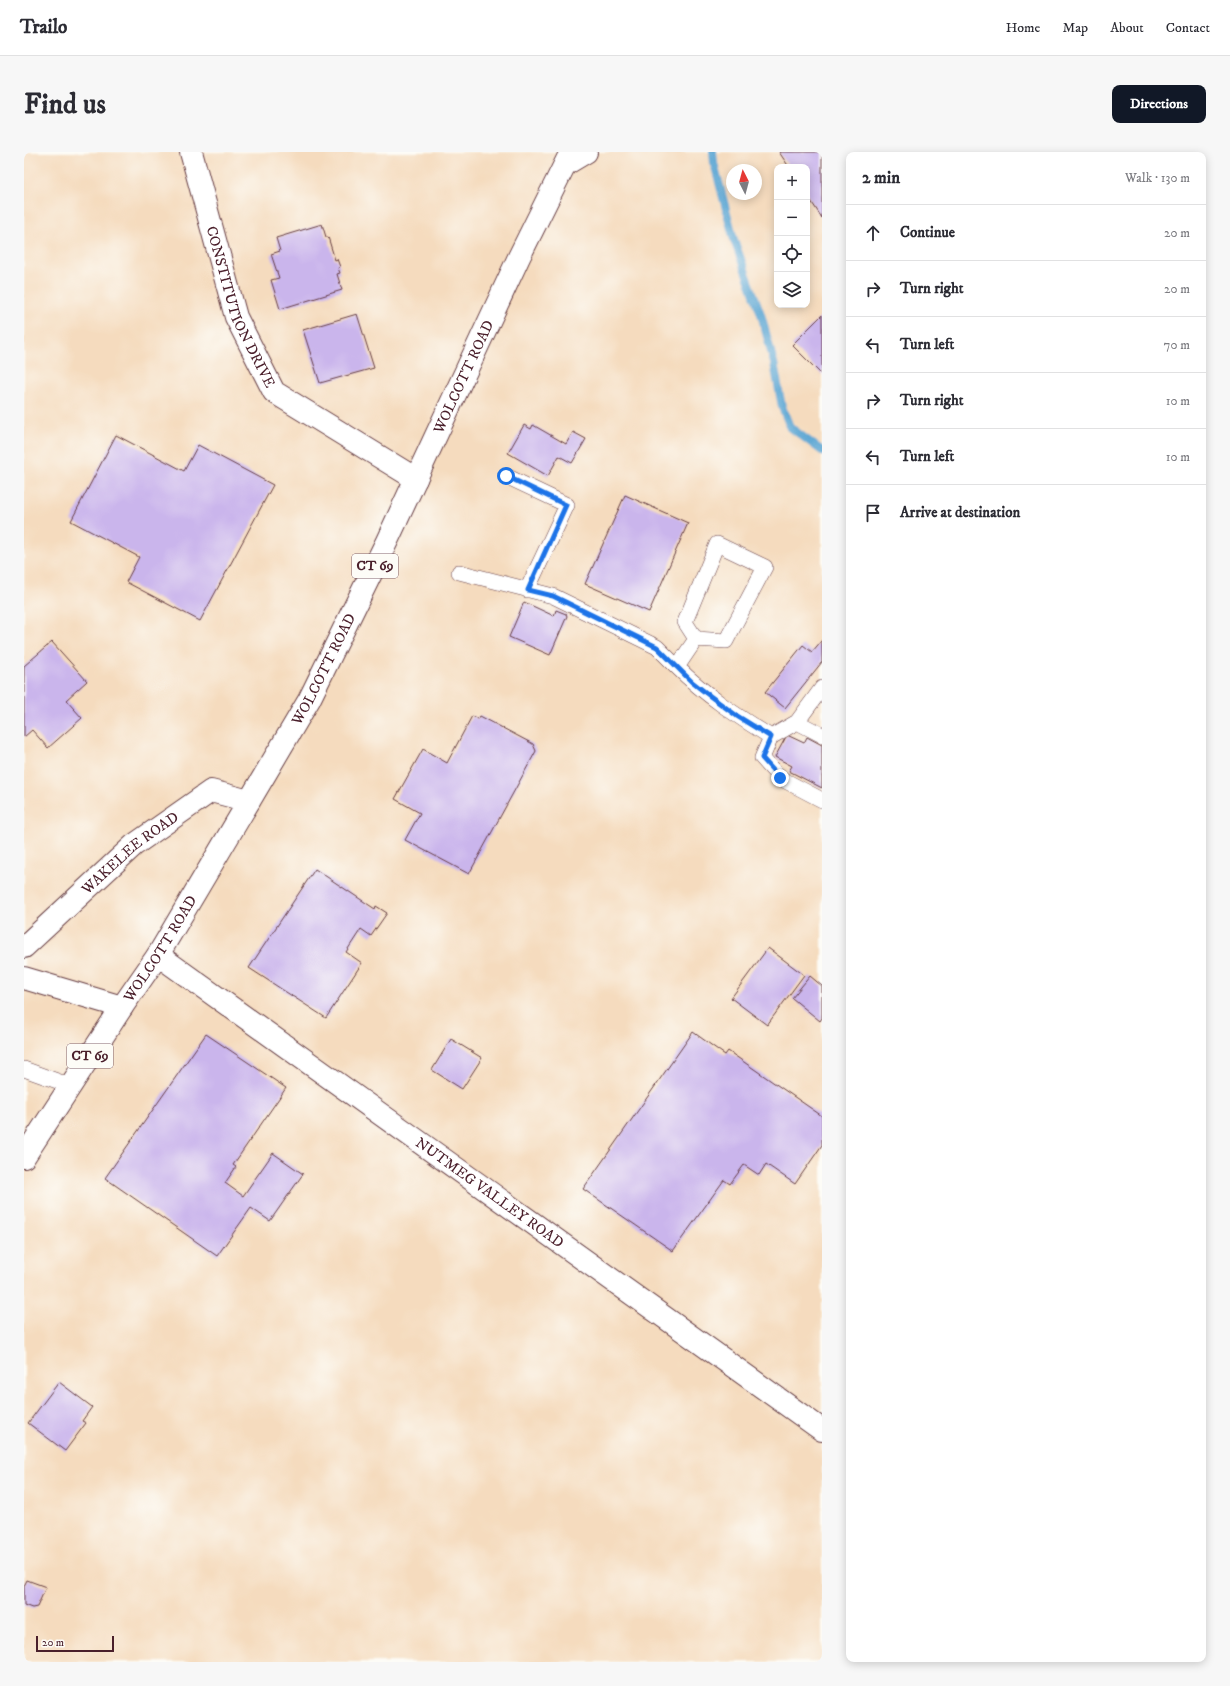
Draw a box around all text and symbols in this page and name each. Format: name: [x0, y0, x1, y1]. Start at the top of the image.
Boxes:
text: Trailo: [20, 16, 67, 39]
text: Home: [1006, 19, 1040, 37]
text: Map: [1062, 19, 1088, 37]
text: About: [1110, 19, 1144, 37]
text: Contact: [1166, 19, 1210, 37]
button: Directions: [1112, 85, 1206, 123]
text: Find us: [24, 87, 106, 122]
north arrow: [726, 164, 762, 200]
map controls: [774, 164, 810, 308]
button: +: [774, 164, 810, 200]
text: 2 min: [862, 167, 900, 189]
text: Walk · 130 m: [1125, 170, 1190, 186]
button: −: [774, 200, 810, 236]
icon: ahead: [862, 222, 884, 244]
text: Continue: [900, 223, 955, 242]
street label: CONSTITUTION DRIVE: [202, 224, 280, 391]
text: 20 m: [1164, 225, 1190, 241]
button: locate: [774, 236, 810, 272]
button: layers: [774, 272, 810, 308]
icon: right: [862, 278, 884, 300]
text: Turn right: [900, 279, 963, 298]
text: 20 m: [1164, 281, 1190, 297]
street label: WOLCOTT ROAD: [428, 317, 498, 437]
icon: left: [862, 334, 884, 356]
text: Turn left: [900, 335, 954, 354]
text: 70 m: [1164, 337, 1190, 353]
icon: right: [862, 390, 884, 412]
text: Turn right: [900, 391, 963, 410]
text: 10 m: [1166, 393, 1190, 409]
icon: left: [862, 446, 884, 468]
text: Turn left: [900, 447, 954, 466]
text: 10 m: [1166, 449, 1190, 465]
route start: [497, 467, 515, 485]
icon: arrive: [862, 502, 884, 524]
text: Arrive at destination: [900, 503, 1020, 522]
road number: CT 69: [352, 554, 398, 578]
street label: WOLCOTT ROAD: [286, 610, 360, 729]
route end: [771, 769, 789, 787]
street label: WAKELEE ROAD: [77, 807, 182, 899]
street label: WOLCOTT ROAD: [118, 892, 201, 1006]
road number: CT 69: [67, 1044, 113, 1068]
street label: NUTMEG VALLEY ROAD: [412, 1133, 568, 1252]
scale bar: [36, 1634, 114, 1653]
text: 20 m: [42, 1636, 64, 1650]

